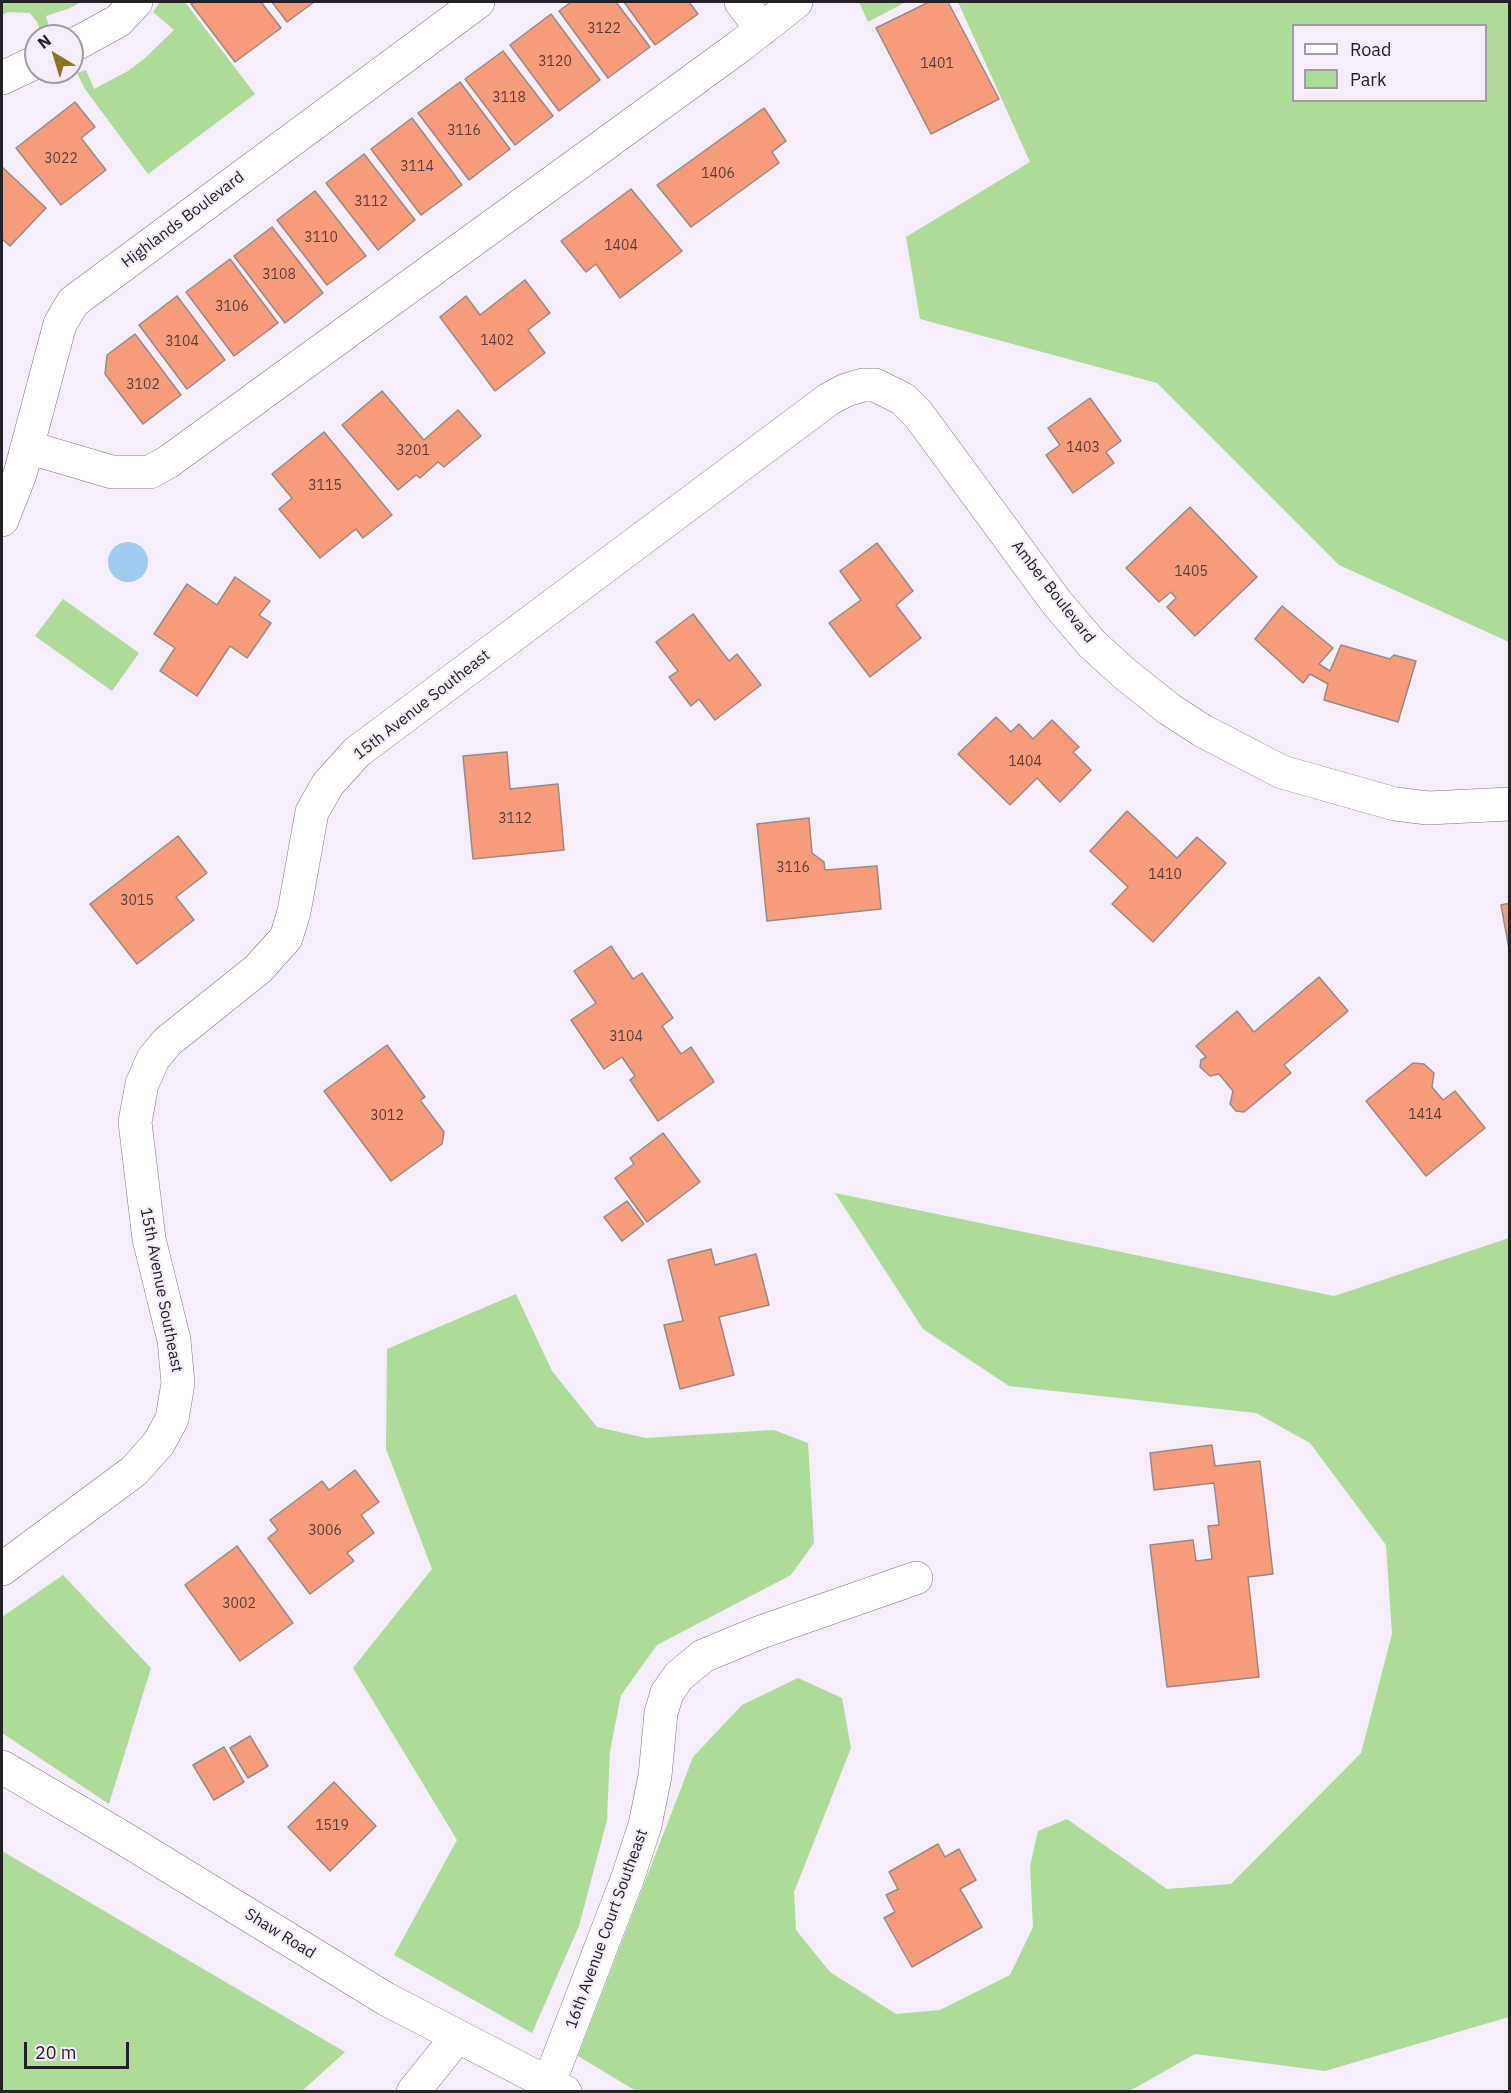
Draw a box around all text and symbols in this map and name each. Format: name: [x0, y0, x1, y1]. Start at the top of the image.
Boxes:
house number: 3122: [587, 21, 621, 37]
north arrow: [24, 24, 84, 84]
legend: [1292, 24, 1487, 102]
text: N: [33, 30, 55, 53]
text: Road: [1350, 38, 1391, 61]
house number: 3120: [538, 54, 572, 70]
house number: 1401: [920, 56, 954, 72]
text: Park: [1350, 68, 1386, 91]
house number: 3118: [492, 90, 526, 106]
house number: 3116: [447, 123, 481, 139]
house number: 3022: [44, 151, 78, 167]
house number: 3114: [400, 159, 434, 175]
house number: 1406: [701, 166, 735, 182]
street label: Highlands Boulevard: [118, 168, 248, 272]
house number: 3112: [354, 194, 388, 210]
house number: 3110: [304, 230, 338, 246]
house number: 1404: [604, 238, 638, 254]
house number: 3108: [262, 267, 296, 283]
house number: 3106: [215, 299, 249, 315]
house number: 1402: [480, 333, 514, 349]
house number: 3104: [165, 334, 199, 350]
house number: 3102: [126, 377, 160, 393]
house number: 1403: [1066, 440, 1100, 456]
house number: 3201: [396, 443, 430, 459]
house number: 3115: [308, 478, 342, 494]
street label: Amber Boulevard: [1007, 537, 1099, 647]
house number: 1405: [1174, 564, 1208, 580]
street label: 15th Avenue Southeast: [350, 646, 494, 764]
house number: 1404: [1008, 754, 1042, 770]
house number: 3112: [498, 811, 532, 827]
house number: 3116: [776, 860, 810, 876]
house number: 1410: [1148, 867, 1182, 883]
house number: 3015: [120, 893, 154, 909]
house number: 3104: [609, 1029, 643, 1045]
house number: 1414: [1408, 1107, 1442, 1123]
house number: 3012: [370, 1108, 404, 1124]
street label: 15th Avenue Southeast: [136, 1206, 186, 1374]
house number: 3006: [308, 1523, 342, 1539]
house number: 3002: [222, 1596, 256, 1612]
house number: 1519: [315, 1818, 349, 1834]
street label: 16th Avenue Court Southeast: [562, 1827, 652, 2031]
street label: Shaw Road: [241, 1905, 319, 1963]
scale bar: [27, 2030, 132, 2068]
text: 20 m: [35, 2041, 77, 2064]

